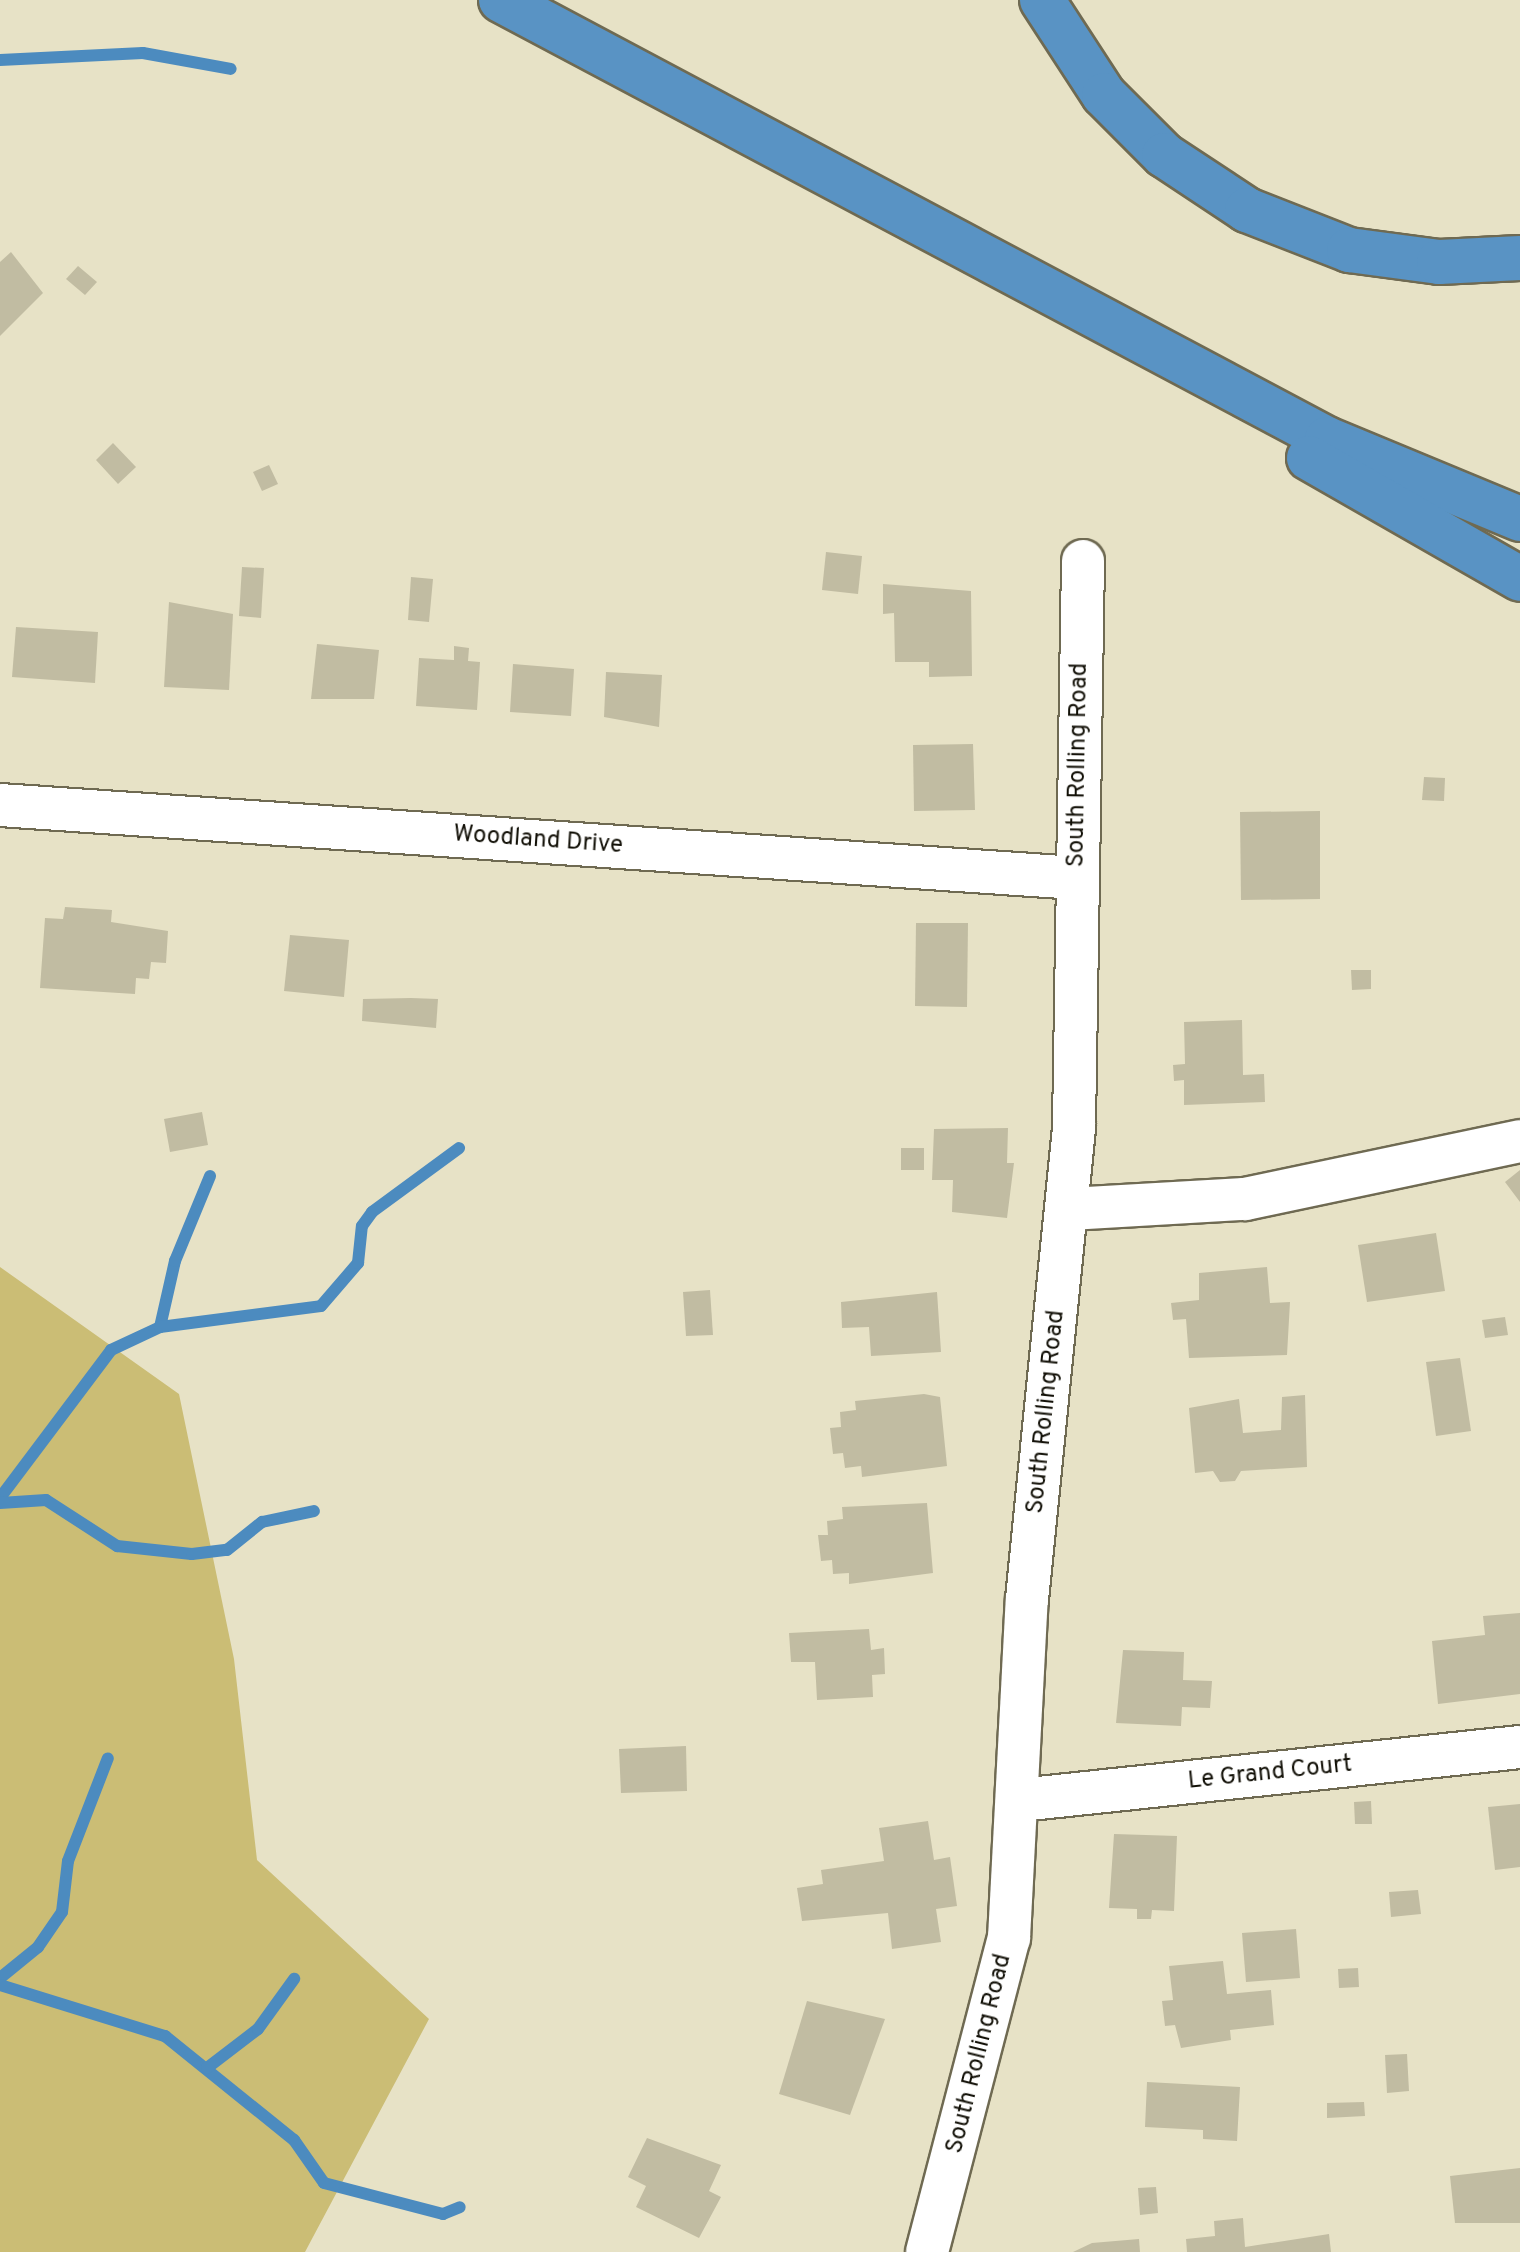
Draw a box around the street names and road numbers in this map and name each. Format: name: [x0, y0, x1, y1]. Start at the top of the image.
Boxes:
street label: South Rolling Road: [1063, 662, 1095, 868]
street label: Woodland Drive: [452, 821, 624, 861]
street label: South Rolling Road: [1022, 1309, 1072, 1515]
street label: Le Grand Court: [1187, 1751, 1353, 1797]
street label: South Rolling Road: [941, 1951, 1019, 2157]

